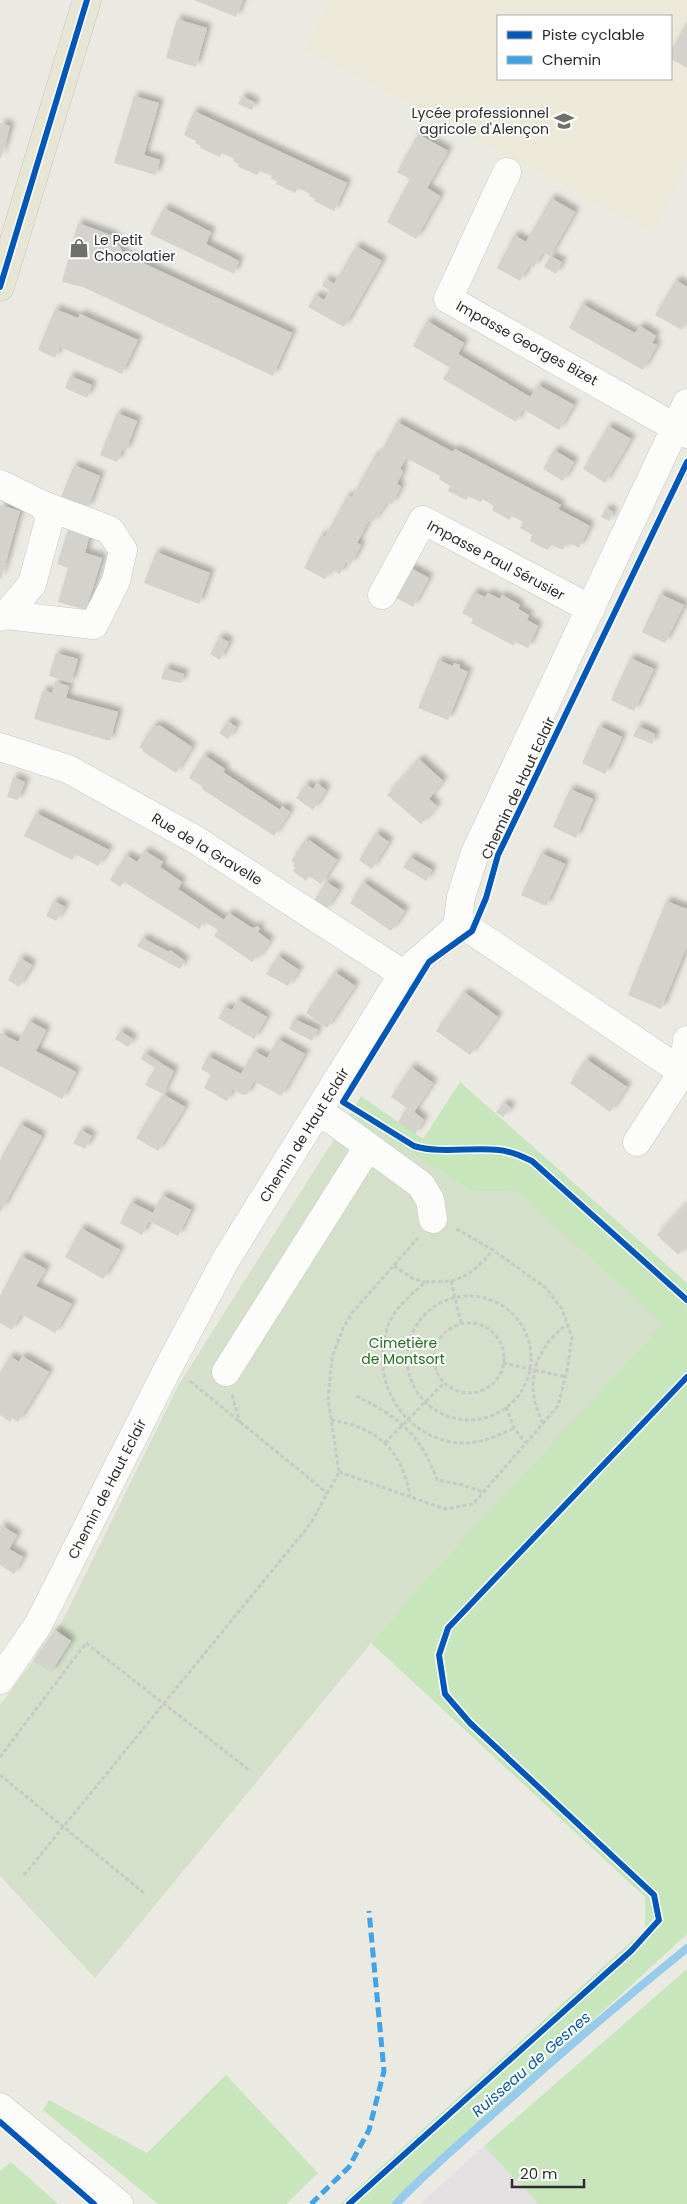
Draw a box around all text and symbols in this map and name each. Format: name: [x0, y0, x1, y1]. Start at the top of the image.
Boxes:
legend: [497, 15, 672, 80]
text: Piste cyclable: [542, 24, 645, 45]
text: Chemin: [542, 49, 601, 70]
place label: Lycée professionnel agricole d'Alençon: [411, 103, 549, 139]
school or university icon: Lycée professionnel agricole d'Alençon: [553, 110, 575, 132]
place label: Le Petit Chocolatier: [94, 230, 176, 266]
shop icon: Le Petit Chocolatier: [68, 237, 90, 259]
street label: Impasse Georges Bizet: [453, 296, 601, 390]
street label: Impasse Paul Sérusier: [424, 515, 568, 605]
street label: Chemin de Haut Eclair: [476, 713, 560, 863]
street label: Rue de la Gravelle: [148, 808, 266, 890]
street label: Chemin de Haut Eclair: [254, 1064, 354, 1206]
park label: Cimetière de Montsort: [361, 1333, 445, 1369]
street label: Chemin de Haut Eclair: [63, 1415, 151, 1563]
water label: Ruisseau de Gesnes: [467, 2006, 595, 2121]
scale bar: [512, 2156, 584, 2188]
text: 20 m: [520, 2163, 558, 2184]

